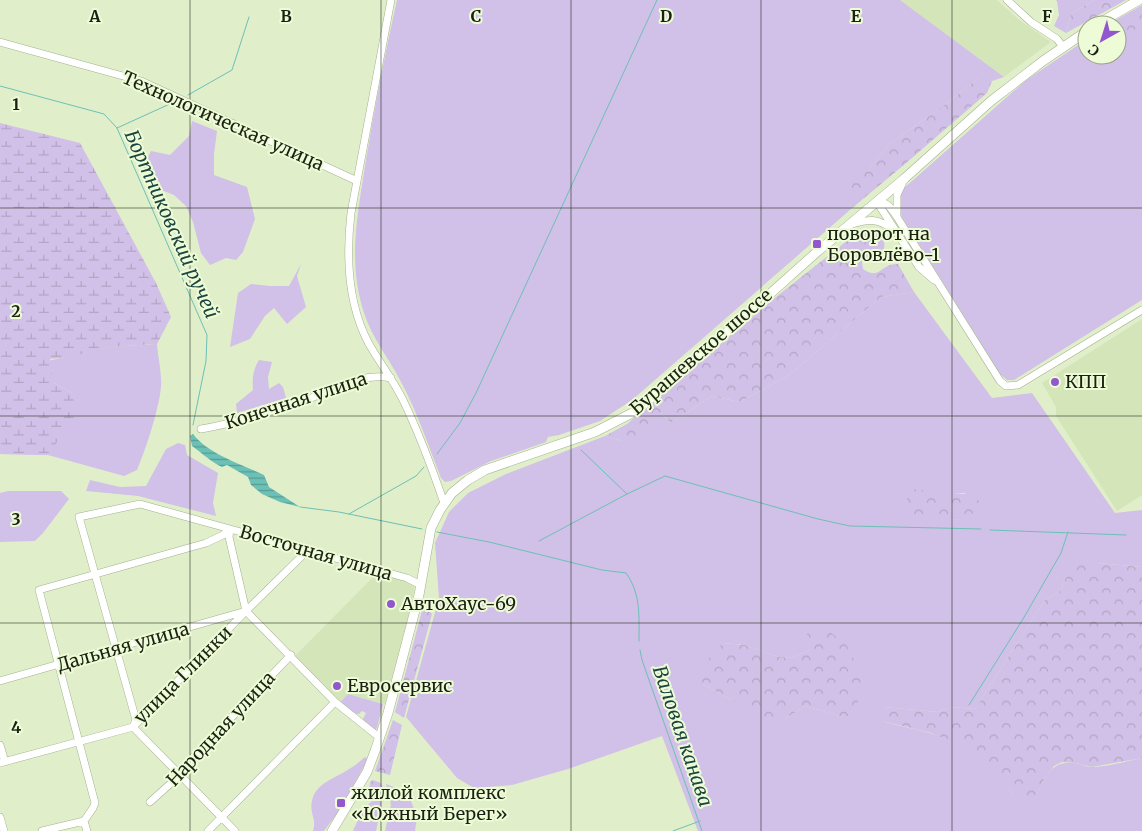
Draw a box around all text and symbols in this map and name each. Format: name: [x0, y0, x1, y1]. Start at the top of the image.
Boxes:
text: A: [88, 6, 101, 26]
text: B: [280, 6, 292, 26]
text: C: [471, 6, 481, 26]
text: D: [660, 6, 672, 26]
text: E: [851, 6, 862, 26]
text: F: [1042, 6, 1052, 26]
north arrow: [1077, 15, 1127, 65]
text: С: [1085, 40, 1103, 60]
street label: Технологическая улица: [119, 66, 328, 176]
text: 1: [12, 94, 20, 114]
water label: Бортниковский ручей: [120, 126, 224, 322]
place label: поворот на Боровлёво-1: [827, 222, 940, 266]
marker: поворот на Боровлёво-1: [811, 238, 823, 250]
street label: Бурашевское шоссе: [625, 284, 777, 420]
text: 2: [11, 301, 21, 321]
street label: Конечная улица: [222, 367, 370, 434]
place label: КПП: [1065, 370, 1106, 393]
marker: КПП: [1049, 376, 1061, 388]
text: 3: [11, 509, 21, 529]
street label: Восточная улица: [237, 520, 395, 585]
place label: АвтоХаус-69: [400, 592, 516, 615]
marker: АвтоХаус-69: [385, 598, 397, 610]
street label: Дальняя улица: [54, 617, 192, 676]
street label: улица Глинки: [129, 621, 237, 729]
water label: Валовая канава: [648, 662, 718, 810]
street label: Народная улица: [161, 666, 280, 791]
place label: Евросервис: [347, 674, 452, 697]
marker: Евросервис: [331, 680, 343, 692]
text: 4: [11, 717, 21, 737]
place label: жилой комплекс «Южный Берег»: [351, 781, 507, 825]
marker: жилой комплекс «Южный Берег»: [335, 797, 347, 809]

